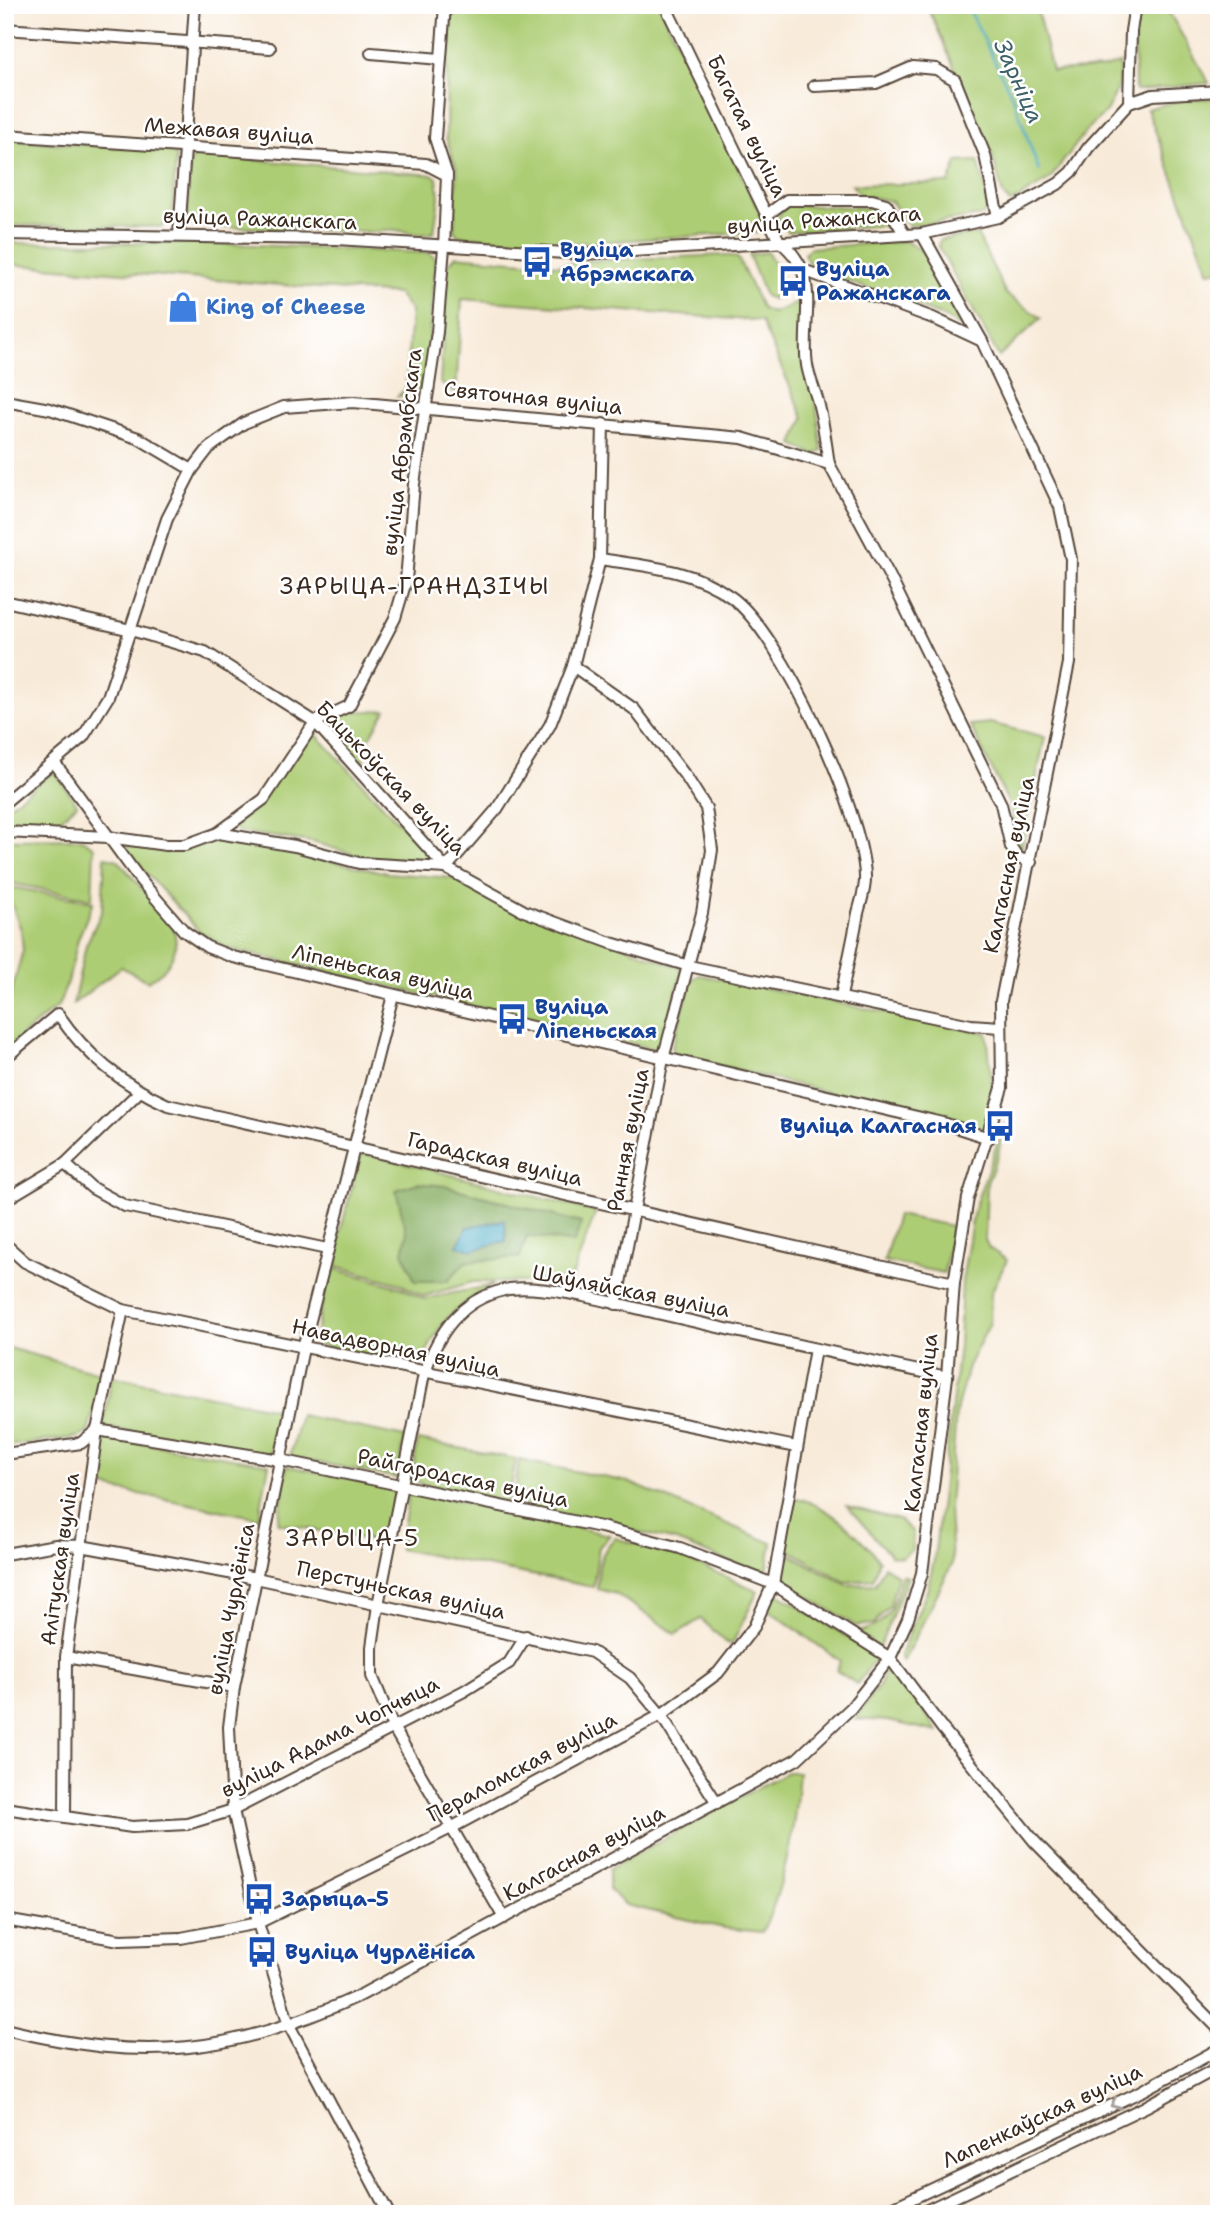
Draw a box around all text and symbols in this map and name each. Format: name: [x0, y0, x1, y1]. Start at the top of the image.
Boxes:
water label: Зарніца: [987, 34, 1051, 128]
street label: Багатая вуліца: [700, 50, 794, 202]
street label: Межавая вуліца: [143, 111, 315, 151]
street label: вуліца Ражанскага: [726, 199, 922, 241]
street label: вуліца Ражанскага: [162, 202, 358, 236]
place label: Вуліца Абрэмскага: [560, 236, 695, 288]
bus stop icon: Вуліца Абрэмскага: [520, 245, 554, 279]
place label: Вуліца Ражанскага: [816, 255, 951, 307]
bus stop icon: Вуліца Ражанскага: [776, 264, 810, 298]
shop icon: King of Cheese: [166, 290, 200, 324]
place label: King of Cheese: [206, 293, 366, 321]
street label: вуліца Абрэмбскага: [375, 347, 429, 557]
street label: Святочная вуліца: [442, 375, 624, 421]
district label: ЗАРЫЦА-ГРАНДЗІЧЫ: [280, 571, 550, 601]
street label: Бацькоўская вуліца: [310, 695, 472, 861]
street label: Калгасная вуліца: [977, 774, 1041, 956]
street label: Ліпеньская вуліца: [289, 937, 477, 1007]
place label: Вуліца Ліпеньская: [535, 993, 657, 1045]
bus stop icon: Вуліца Ліпеньская: [495, 1002, 529, 1036]
street label: Ранняя вуліца: [600, 1066, 656, 1214]
bus stop icon: Вуліца Калгасная: [983, 1109, 1017, 1143]
place label: Вуліца Калгасная: [780, 1112, 977, 1140]
street label: Гарадская вуліца: [405, 1125, 585, 1193]
street label: Шаўляйская вуліца: [530, 1258, 732, 1324]
street label: Навадворная вуліца: [289, 1312, 503, 1384]
street label: Калгасная вуліца: [898, 1332, 944, 1514]
street label: Райгародская вуліца: [355, 1442, 571, 1514]
street label: Алітуская вуліца: [34, 1471, 86, 1647]
street label: вуліца Чурлёніса: [201, 1521, 261, 1697]
district label: ЗАРЫЦА-5: [286, 1523, 420, 1553]
street label: Перстуньская вуліца: [294, 1554, 508, 1626]
street label: вуліца Адама Чопчыца: [216, 1670, 444, 1804]
street label: Пераломская вуліца: [422, 1705, 622, 1829]
street label: Калгасная вуліца: [498, 1798, 670, 1908]
bus stop icon: Зарыца-5: [242, 1882, 276, 1916]
place label: Зарыца-5: [282, 1885, 389, 1913]
bus stop icon: Вуліца Чурлёніса: [245, 1935, 279, 1969]
place label: Вуліца Чурлёніса: [285, 1938, 476, 1966]
street label: Лапенкаўская вуліца: [937, 2057, 1147, 2175]
one-way arrow: [1110, 2095, 1122, 2109]

